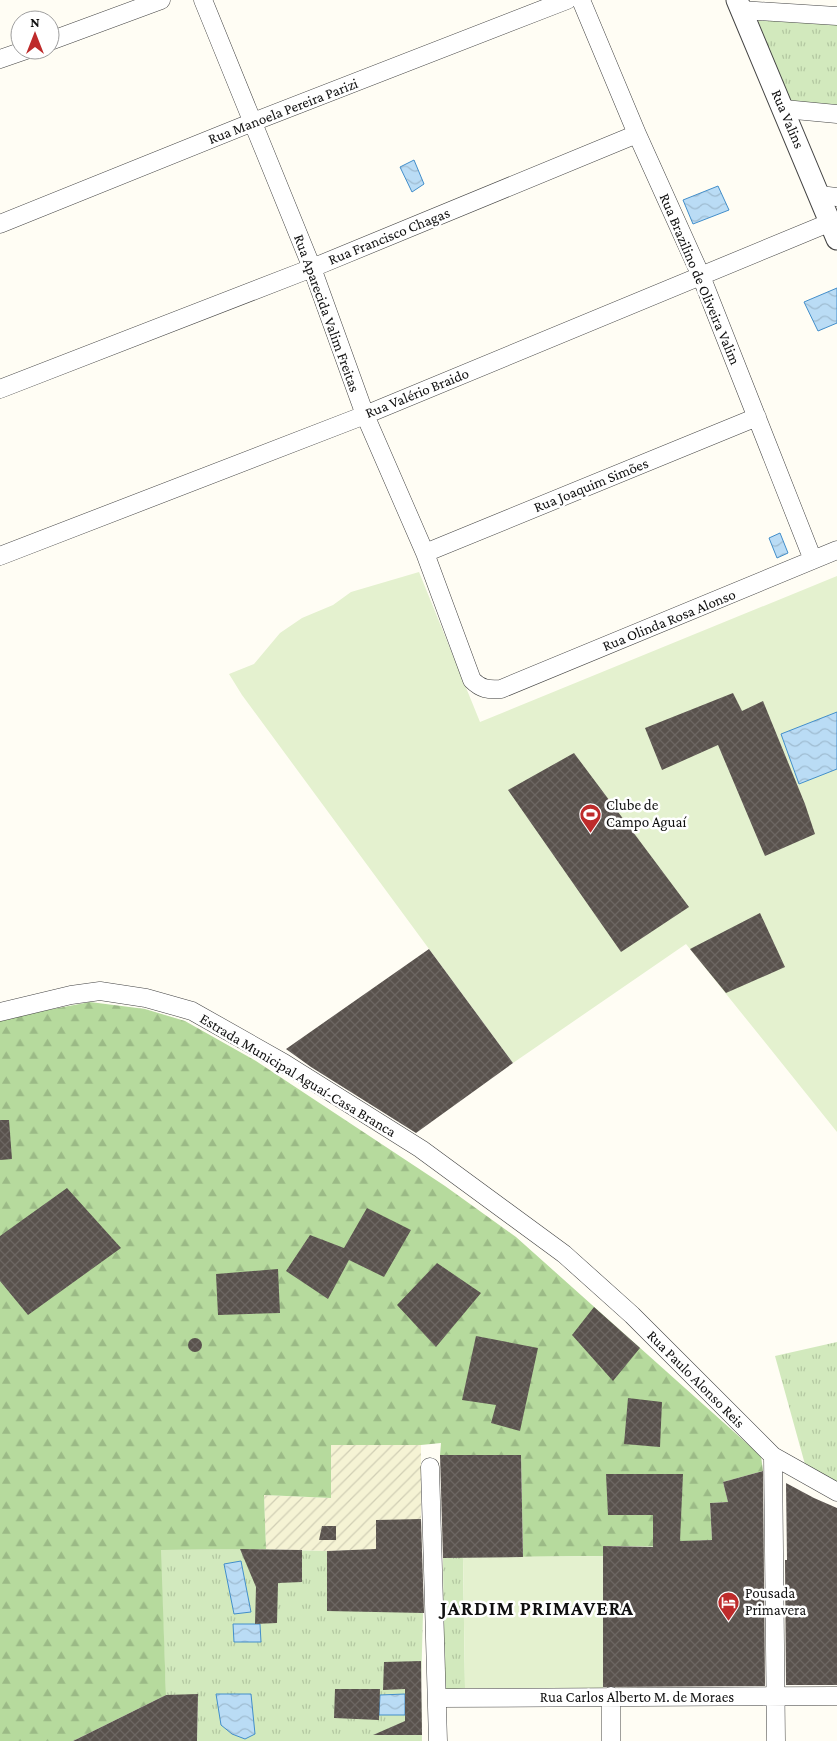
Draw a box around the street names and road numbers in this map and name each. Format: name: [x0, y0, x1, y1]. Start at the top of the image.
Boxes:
street label: Rua Manoela Pereira Parizi: [206, 75, 360, 147]
street label: Rua Valins: [768, 87, 808, 151]
street label: Rua Brazilino de Oliveira Valim: [657, 191, 743, 367]
street label: Rua Francisco Chagas: [326, 204, 453, 269]
street label: Rua Aparecida Valim Freitas: [290, 232, 363, 395]
street label: Rua Valério Braido: [363, 365, 471, 421]
street label: Rua Joaquim Simões: [531, 455, 651, 516]
street label: Rua Olinda Rosa Alonso: [600, 586, 738, 654]
street label: Estrada Municipal Aguaí-Casa Branca: [197, 1010, 399, 1141]
street label: Rua Paulo Alonso Reis: [644, 1327, 748, 1431]
street label: Rua Carlos Alberto M. de Moraes: [540, 1689, 734, 1705]

